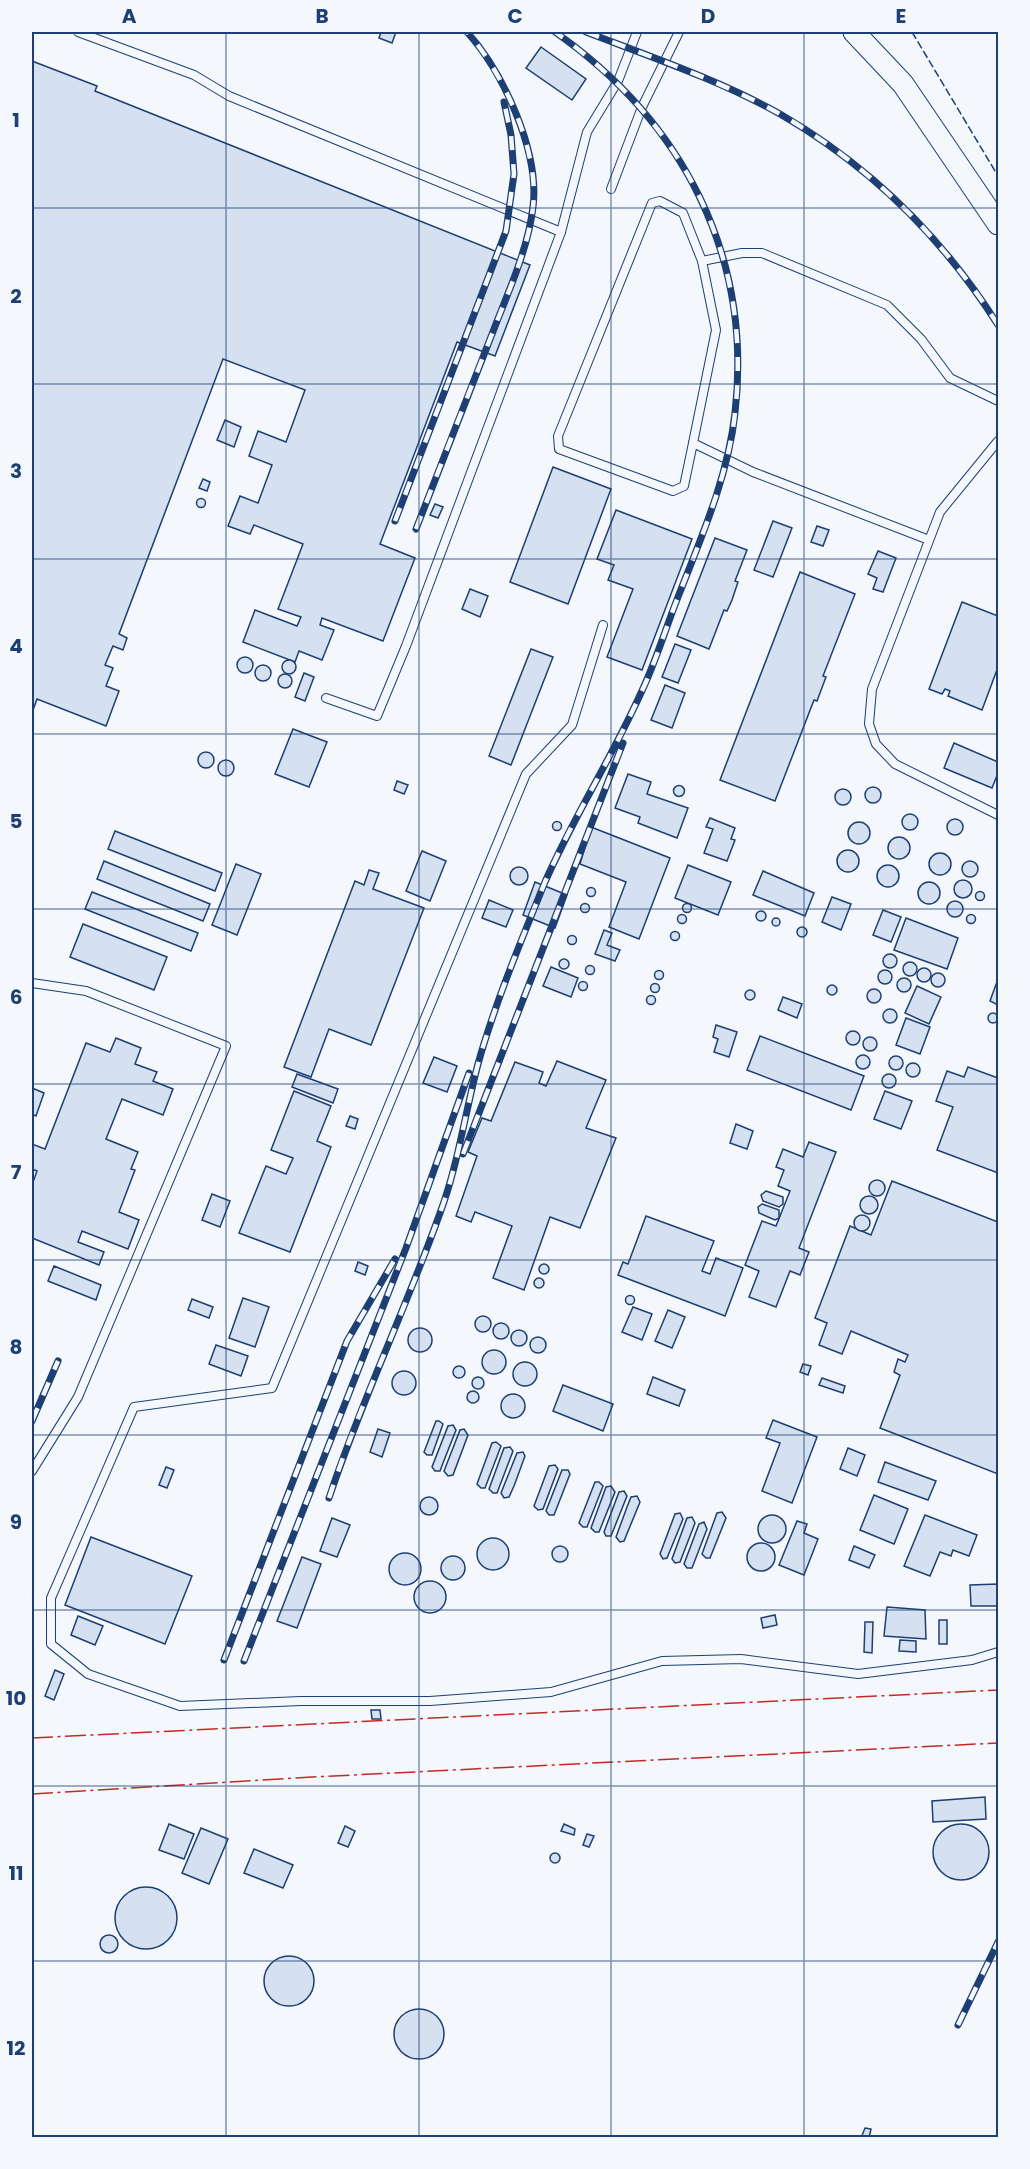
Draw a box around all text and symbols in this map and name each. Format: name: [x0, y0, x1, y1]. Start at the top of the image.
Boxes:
text: A: [122, 2, 137, 30]
text: B: [315, 2, 329, 30]
text: C: [507, 2, 523, 30]
text: D: [701, 2, 715, 30]
text: E: [896, 2, 906, 30]
text: 1: [12, 106, 20, 134]
text: 2: [10, 282, 22, 310]
text: 3: [10, 457, 22, 485]
text: 4: [9, 632, 23, 660]
text: 5: [10, 807, 23, 835]
text: 6: [10, 983, 22, 1011]
text: 7: [11, 1158, 22, 1186]
text: 8: [10, 1333, 22, 1361]
text: 9: [10, 1508, 22, 1536]
text: 10: [6, 1684, 26, 1712]
text: 11: [8, 1859, 24, 1887]
text: 12: [7, 2034, 25, 2062]

